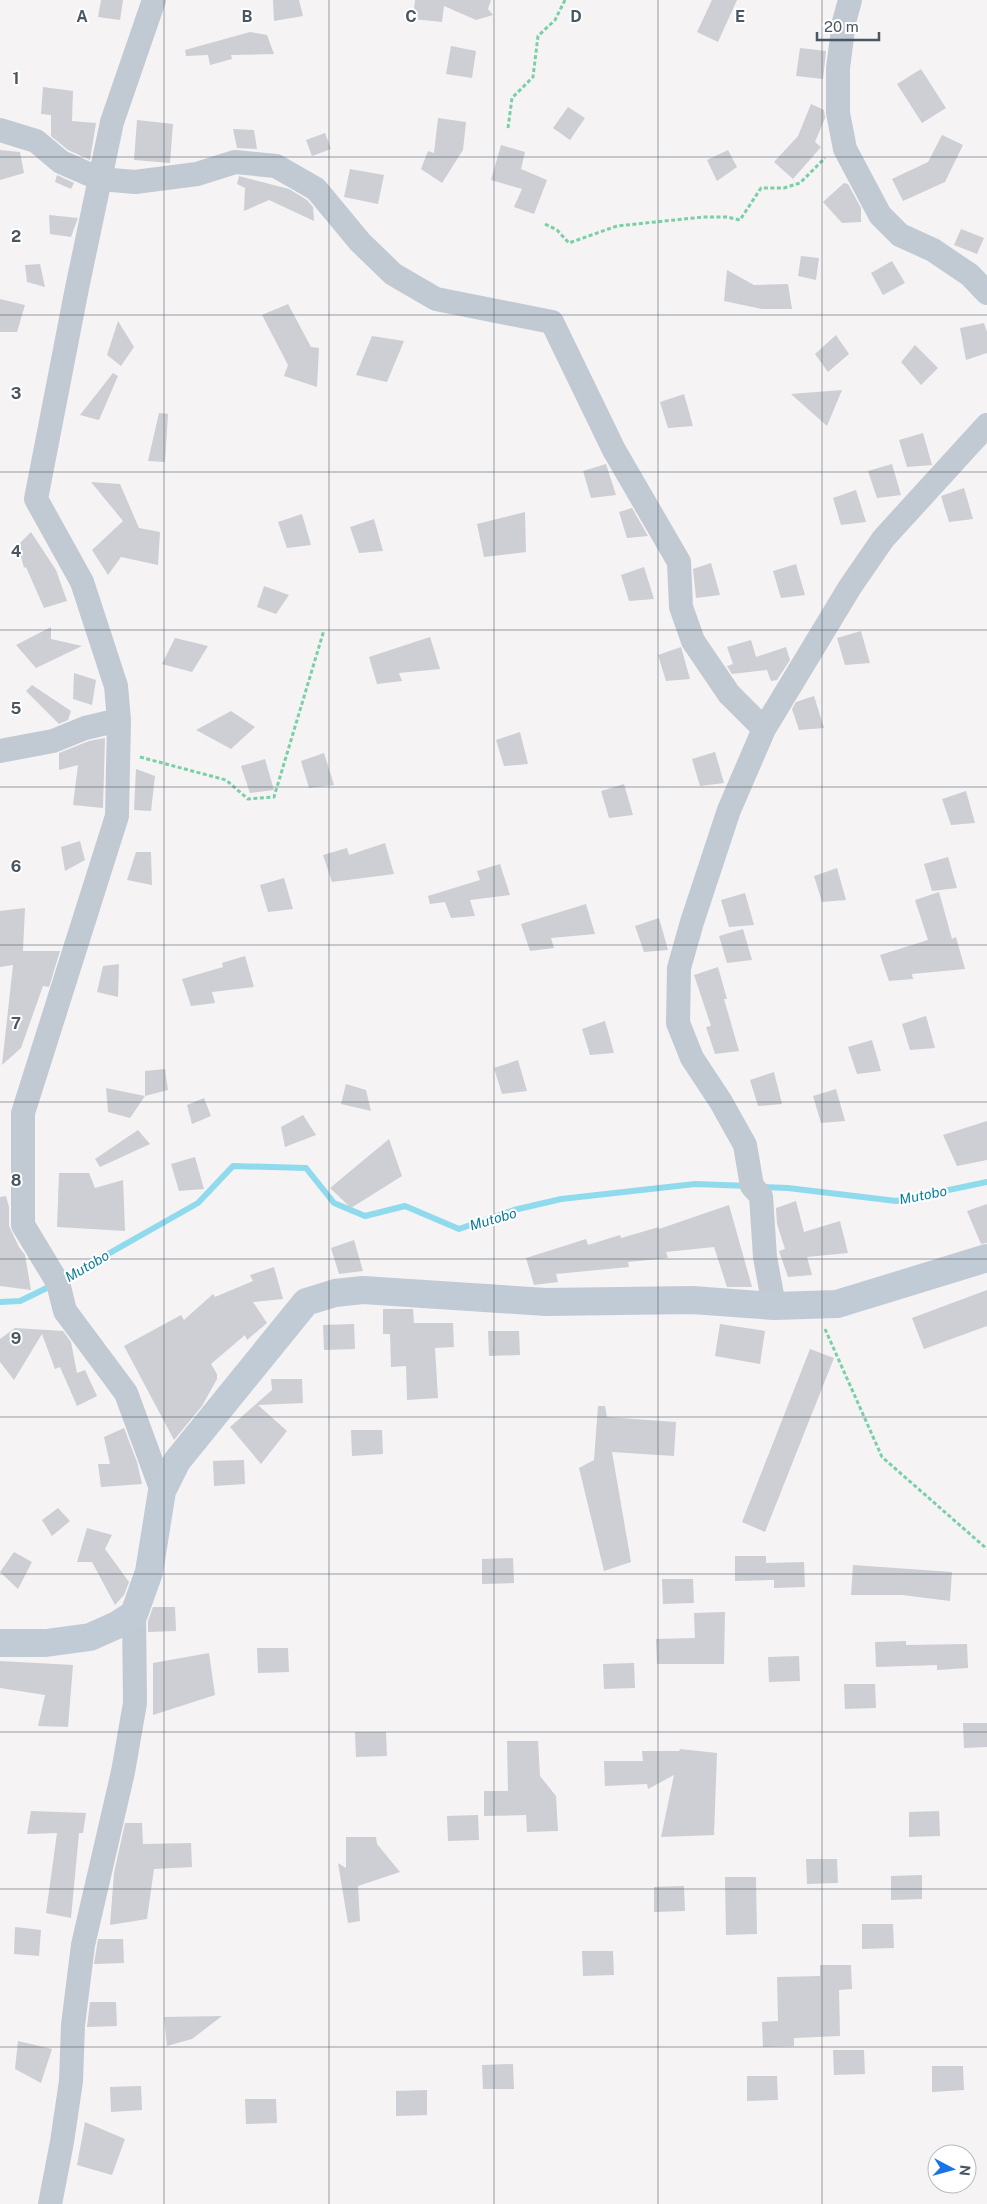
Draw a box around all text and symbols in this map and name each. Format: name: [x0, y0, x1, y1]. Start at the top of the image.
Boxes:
text: A: [76, 7, 88, 26]
text: B: [242, 7, 253, 26]
text: C: [405, 7, 417, 26]
text: D: [570, 7, 582, 26]
text: E: [735, 7, 745, 26]
scale bar: [817, 10, 880, 42]
text: 20 m: [824, 18, 859, 35]
text: 1: [13, 69, 19, 88]
text: 2: [11, 227, 21, 246]
text: 3: [11, 384, 21, 403]
text: 4: [11, 542, 22, 561]
text: 5: [11, 699, 22, 718]
text: 6: [11, 857, 21, 876]
text: 7: [11, 1014, 21, 1033]
text: 8: [11, 1171, 22, 1190]
water label: Mutobo: [898, 1182, 949, 1207]
water label: Mutobo: [468, 1205, 519, 1233]
water label: Mutobo: [62, 1247, 112, 1285]
text: 9: [11, 1329, 21, 1348]
north arrow: [927, 2144, 977, 2194]
text: N: [956, 2164, 973, 2177]

